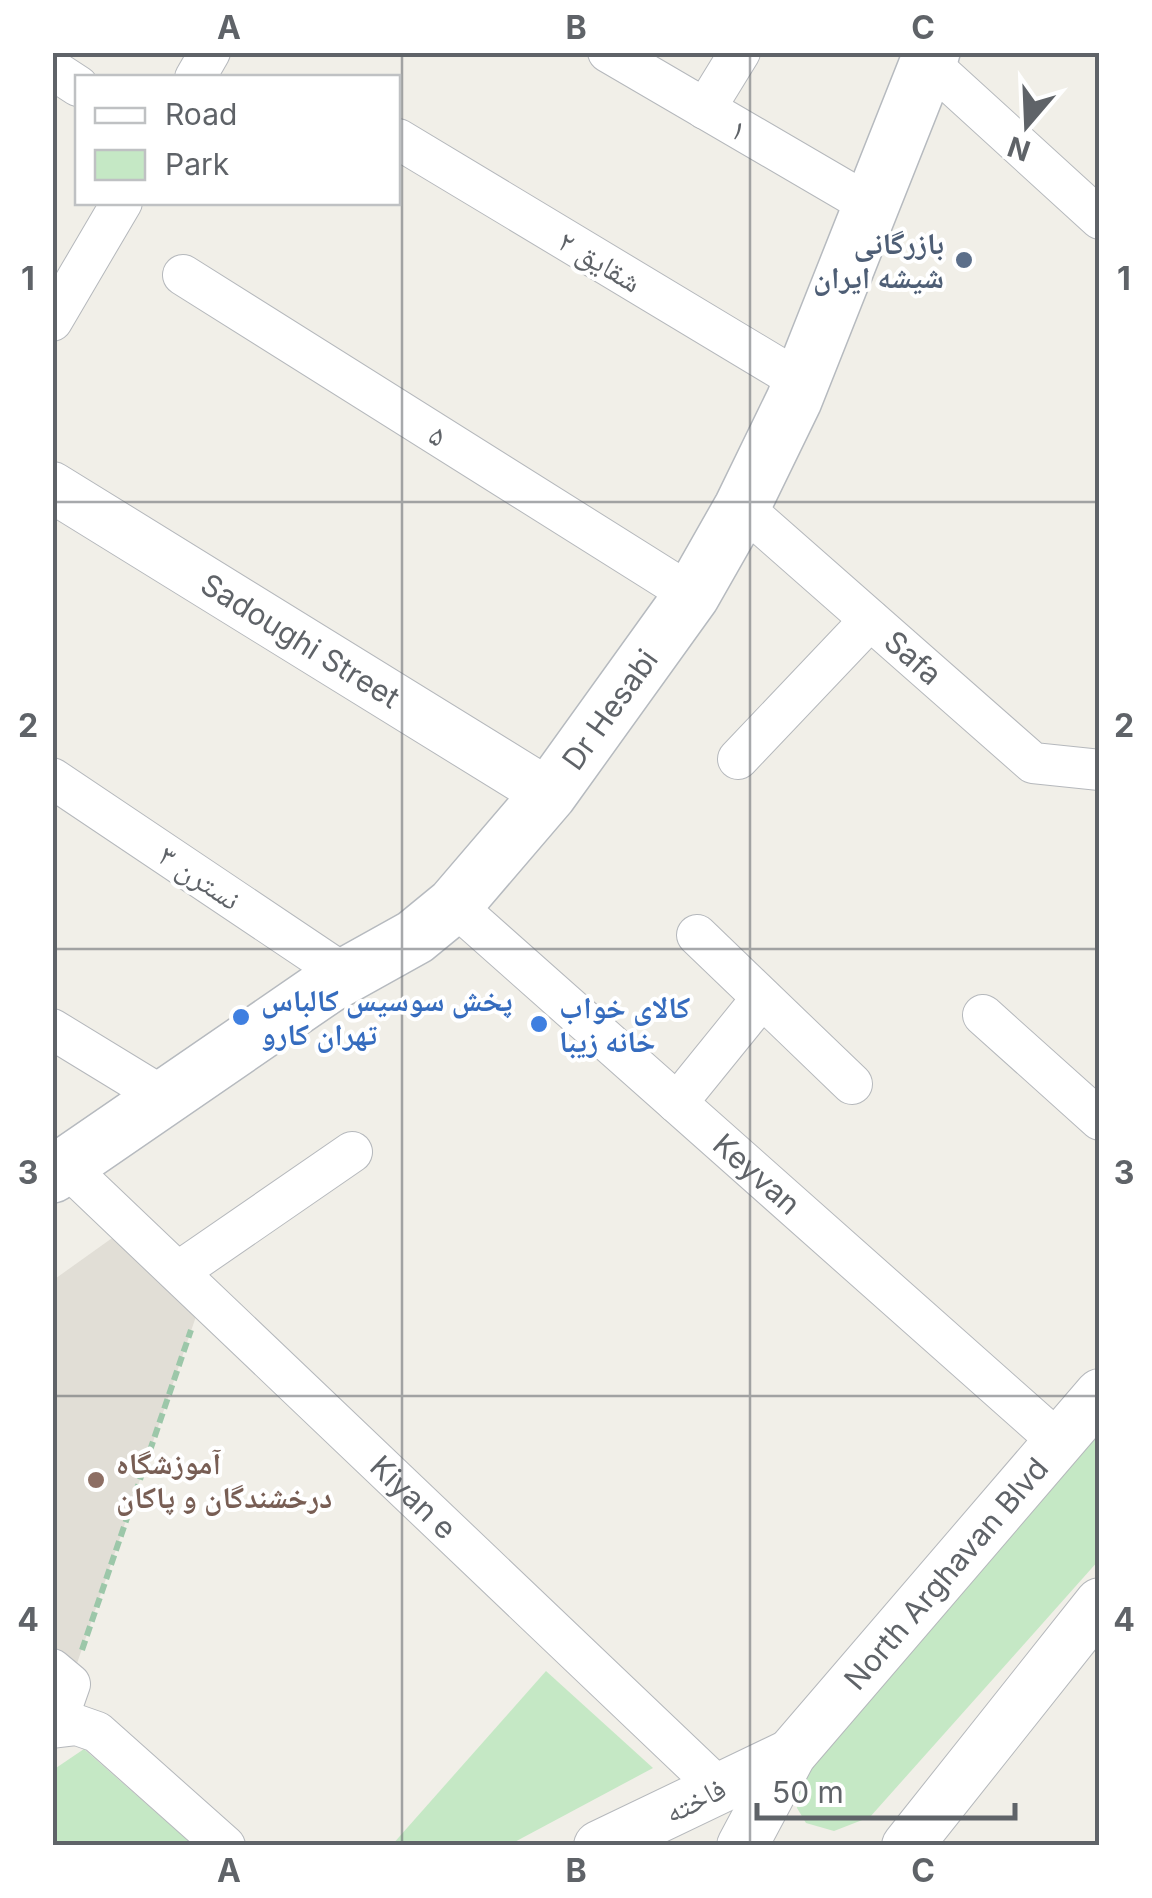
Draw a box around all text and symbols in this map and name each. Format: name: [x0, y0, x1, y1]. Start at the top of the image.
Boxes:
text: A: [217, 8, 241, 47]
text: B: [565, 8, 587, 47]
text: C: [911, 8, 935, 47]
legend: [75, 75, 400, 205]
north arrow: [977, 75, 1077, 175]
text: Road: [165, 96, 237, 132]
street label: ۱: [724, 110, 754, 148]
text: N: [1003, 129, 1034, 168]
text: Park: [165, 146, 230, 182]
street label: شقایق ۲: [551, 222, 648, 301]
place label: بازرگانی شیشه ایران: [813, 225, 944, 296]
marker: بازرگانی شیشه ایران: [953, 249, 975, 271]
text: 1: [21, 259, 35, 298]
text: 1: [1117, 259, 1131, 298]
street label: ۵: [423, 416, 453, 454]
street label: Sadoughi Street: [194, 566, 407, 715]
street label: Safa: [877, 623, 949, 692]
street label: Dr Hesabi: [554, 642, 665, 777]
text: 2: [18, 706, 38, 745]
text: 2: [1114, 706, 1134, 745]
street label: نسترن ۳: [152, 837, 248, 918]
place label: پخش سوسیس کالباس تهران کارو: [261, 982, 513, 1053]
place label: کالای خواب خانه زیبا: [559, 989, 690, 1059]
marker: پخش سوسیس کالباس تهران کارو: [230, 1006, 252, 1028]
marker: کالای خواب خانه زیبا: [528, 1013, 550, 1035]
street label: Keyvan: [706, 1126, 808, 1222]
text: 3: [18, 1153, 38, 1192]
text: 3: [1114, 1153, 1134, 1192]
place label: آموزشگاه درخشندگان و پاکان: [116, 1445, 332, 1516]
street label: Kiyan e: [363, 1448, 464, 1546]
street label: North Arghavan Blvd: [836, 1450, 1055, 1697]
marker: آموزشگاه درخشندگان و پاکان: [85, 1469, 107, 1491]
text: 4: [17, 1600, 39, 1639]
text: 4: [1113, 1600, 1135, 1639]
scale bar: [757, 1758, 1014, 1820]
street label: فاخته: [659, 1770, 731, 1830]
text: 50 m: [772, 1774, 844, 1810]
text: A: [217, 1851, 241, 1890]
text: B: [565, 1851, 587, 1890]
text: C: [911, 1851, 935, 1890]

